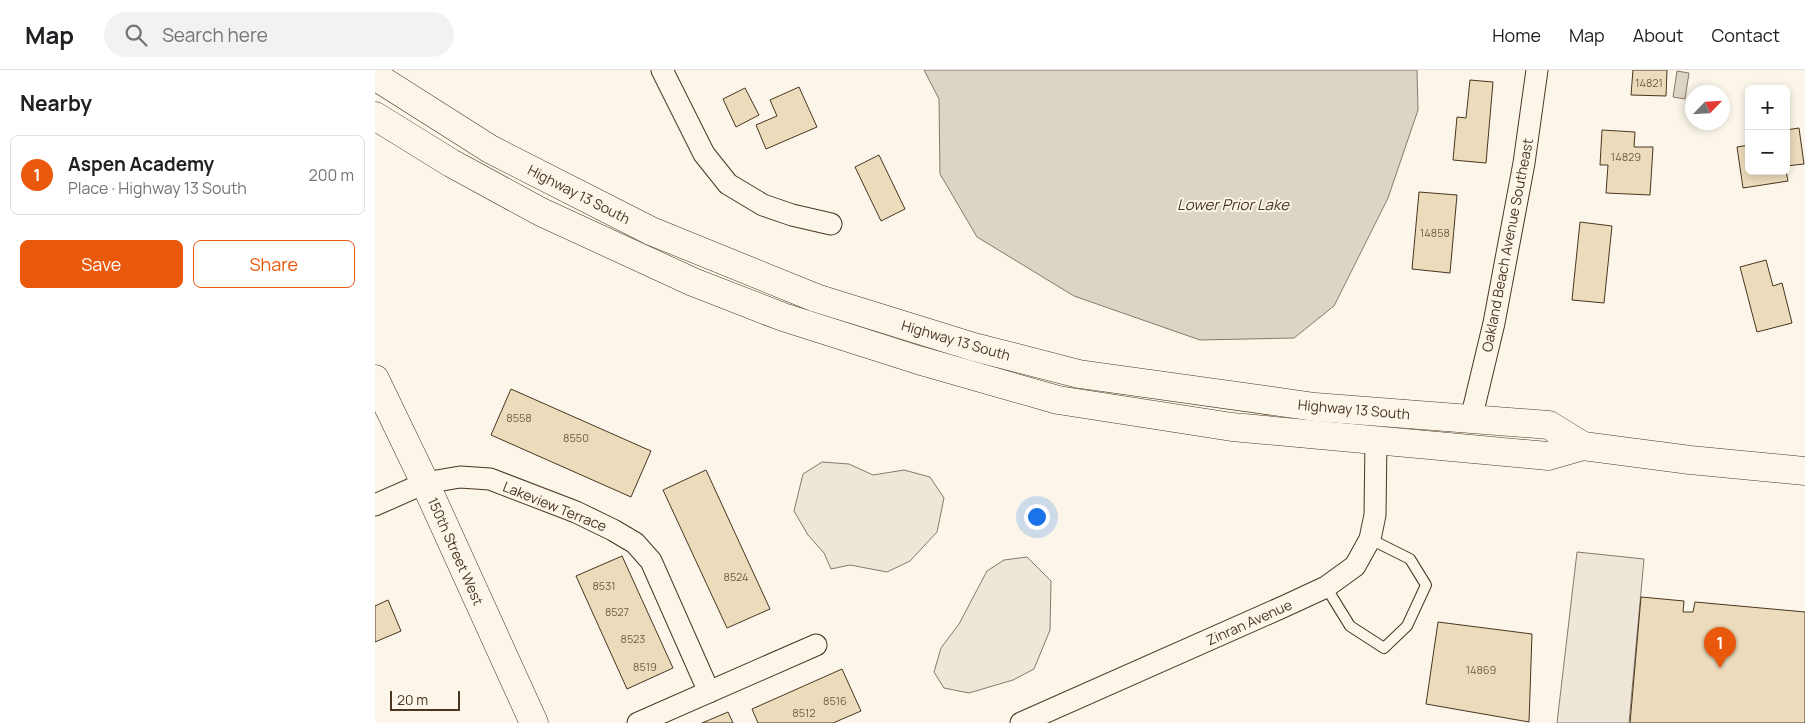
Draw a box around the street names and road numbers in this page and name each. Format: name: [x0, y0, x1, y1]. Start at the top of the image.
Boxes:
street label: Oakland Beach Avenue Southeast: [1477, 136, 1537, 353]
street label: Highway 13 South: [525, 160, 633, 228]
street label: Highway 13 South: [899, 315, 1013, 365]
street label: Highway 13 South: [1297, 395, 1411, 423]
street label: Lakeview Terrace: [500, 477, 610, 535]
street label: 150th Street West: [424, 494, 488, 608]
street label: Zinran Avenue: [1203, 595, 1295, 649]

